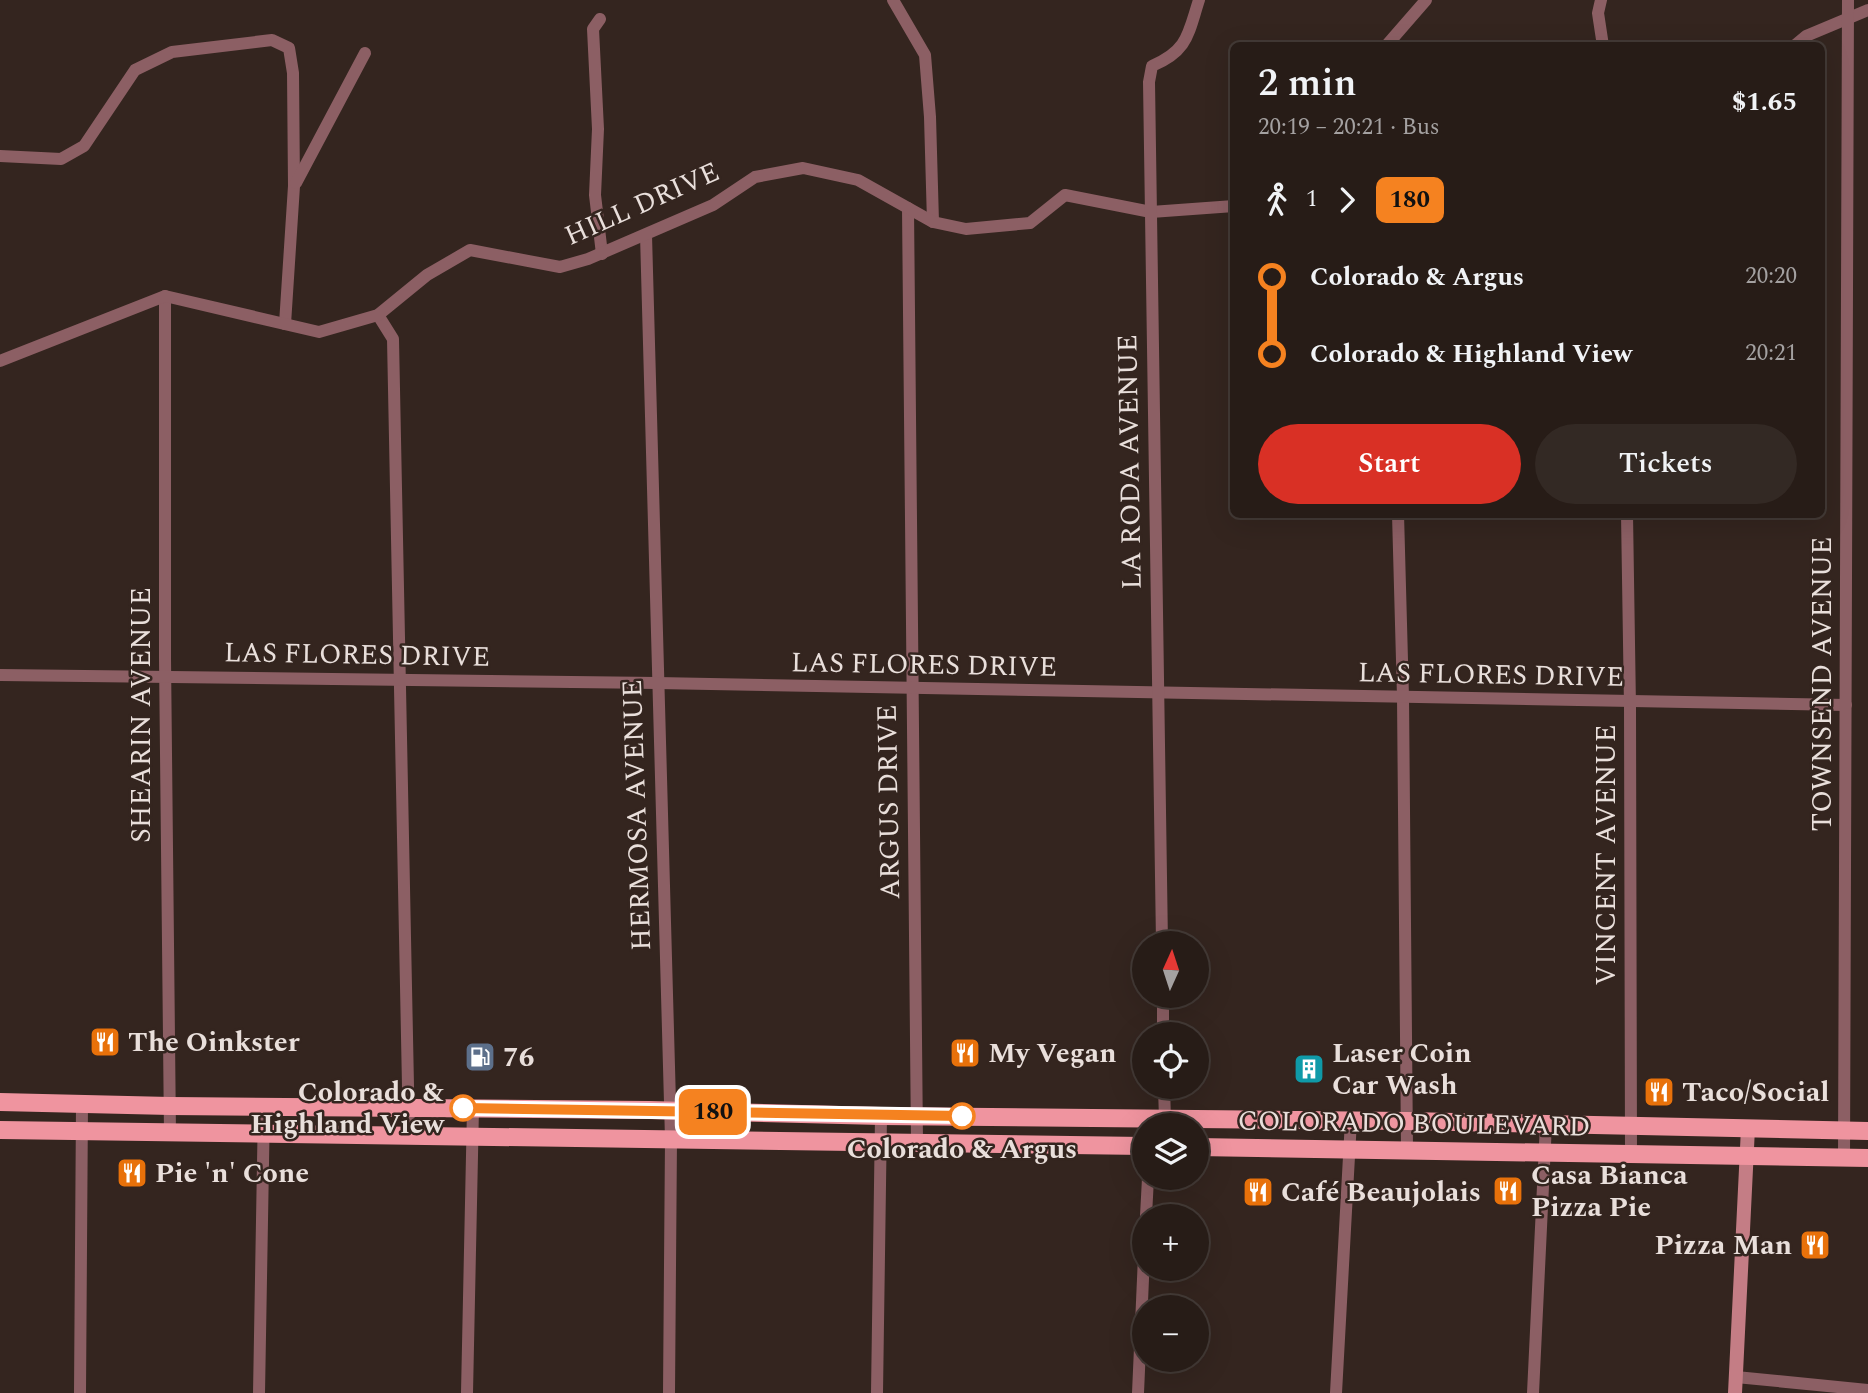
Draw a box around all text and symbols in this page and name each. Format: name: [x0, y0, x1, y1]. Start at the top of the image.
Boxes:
text: 2 min: [1258, 55, 1357, 113]
text: $1.65: [1732, 82, 1797, 122]
text: 20:19 – 20:21 · Bus: [1258, 110, 1440, 145]
street label: HILL DRIVE: [558, 151, 726, 257]
icon: walk: [1258, 181, 1296, 219]
icon: forward: [1328, 181, 1366, 219]
text: 1: [1306, 182, 1318, 217]
text: 180: [1390, 182, 1430, 218]
text: Colorado & Argus: [1310, 257, 1524, 297]
text: 20:20: [1745, 259, 1797, 294]
street label: LA RODA AVENUE: [1106, 334, 1154, 590]
text: Colorado & Highland View: [1310, 334, 1632, 374]
text: 20:21: [1745, 336, 1797, 371]
button: Start: [1258, 424, 1521, 504]
button: Tickets: [1535, 424, 1797, 504]
street label: TOWNSEND AVENUE: [1801, 536, 1844, 832]
street label: SHEARIN AVENUE: [120, 587, 163, 843]
street label: LAS FLORES DRIVE: [224, 631, 490, 679]
street label: LAS FLORES DRIVE: [791, 641, 1057, 689]
street label: LAS FLORES DRIVE: [1358, 651, 1624, 699]
street label: HERMOSA AVENUE: [611, 678, 663, 952]
street label: ARGUS DRIVE: [866, 704, 912, 900]
street label: VINCENT AVENUE: [1585, 724, 1628, 986]
north arrow: [1132, 931, 1209, 1008]
map controls: [1132, 931, 1209, 1372]
place label: The Oinkster: [128, 1021, 300, 1064]
button: locate: [1132, 1022, 1209, 1099]
restaurant icon: The Oinkster: [88, 1025, 122, 1059]
place label: My Vegan: [988, 1032, 1117, 1075]
place label: Laser Coin Car Wash: [1332, 1032, 1471, 1107]
place label: 76: [503, 1036, 534, 1079]
restaurant icon: My Vegan: [948, 1036, 982, 1070]
fuel station icon: 76: [463, 1040, 497, 1074]
building icon: Laser Coin Car Wash: [1292, 1052, 1326, 1086]
place label: Colorado & Highland View: [250, 1071, 446, 1146]
place label: Taco/Social: [1682, 1071, 1829, 1114]
restaurant icon: Taco/Social: [1642, 1075, 1676, 1109]
line badge: 180: [673, 1089, 753, 1135]
text: 180: [693, 1094, 733, 1130]
marker: Colorado & Highland View: [450, 1095, 476, 1121]
street label: COLORADO BOULEVARD: [1237, 1099, 1591, 1149]
marker: Colorado & Argus: [949, 1103, 975, 1129]
button: layers: [1132, 1113, 1209, 1190]
place label: Colorado & Argus: [847, 1128, 1077, 1171]
place label: Pie 'n' Cone: [155, 1152, 309, 1195]
place label: Casa Bianca Pizza Pie: [1531, 1154, 1688, 1229]
restaurant icon: Pie 'n' Cone: [115, 1156, 149, 1190]
place label: Café Beaujolais: [1281, 1171, 1481, 1214]
restaurant icon: Casa Bianca Pizza Pie: [1491, 1174, 1525, 1208]
restaurant icon: Café Beaujolais: [1241, 1175, 1275, 1209]
button: +: [1132, 1204, 1209, 1281]
place label: Pizza Man: [1655, 1224, 1792, 1267]
restaurant icon: Pizza Man: [1798, 1228, 1832, 1262]
button: −: [1132, 1295, 1209, 1372]

